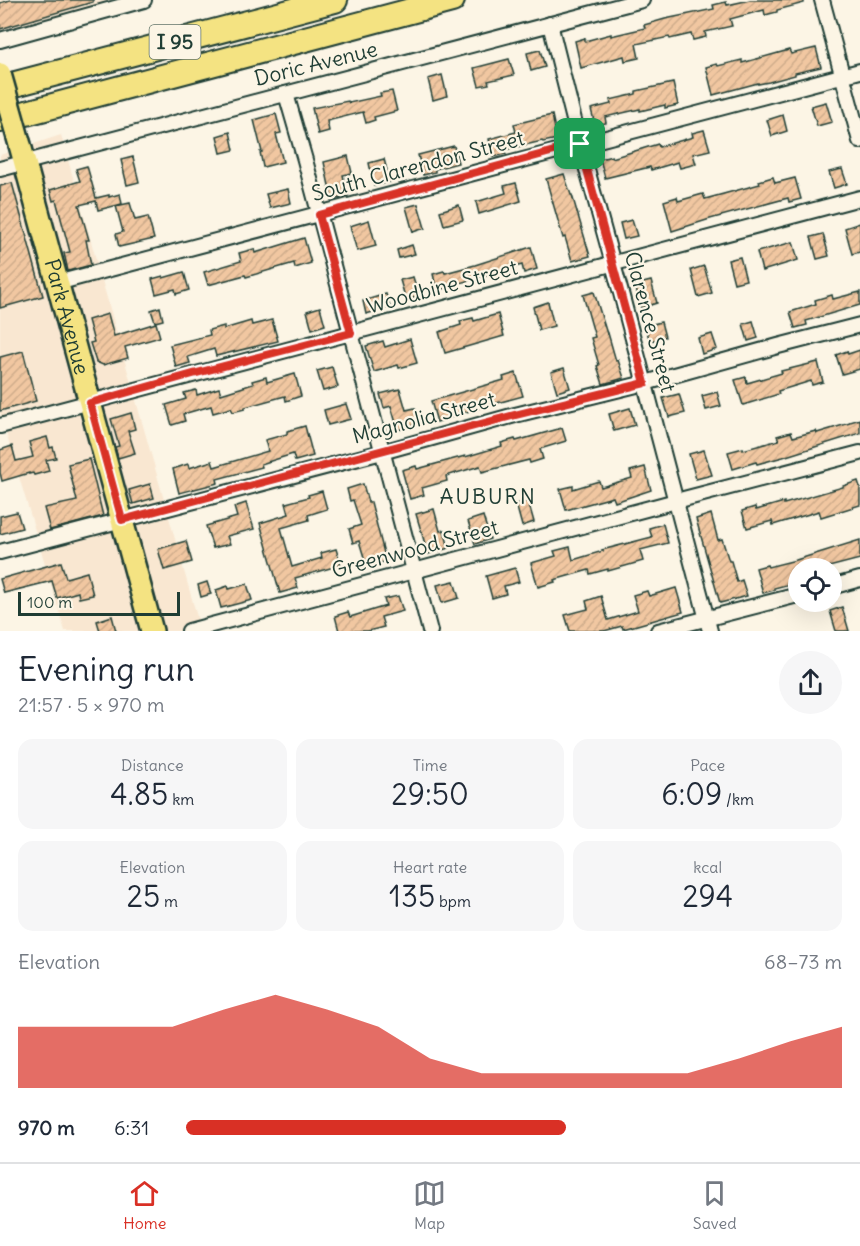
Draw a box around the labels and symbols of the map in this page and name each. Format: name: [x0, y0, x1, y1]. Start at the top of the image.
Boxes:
road number: I 95: [150, 25, 201, 59]
street label: Doric Avenue: [251, 35, 380, 92]
pin: [554, 118, 605, 169]
street label: South Clarendon Street: [309, 124, 527, 207]
street label: Clarence Street: [619, 249, 682, 395]
street label: Woodbine Street: [363, 253, 520, 320]
street label: Park Avenue: [39, 256, 96, 378]
street label: Magnolia Street: [349, 385, 498, 450]
district label: AUBURN: [440, 482, 536, 510]
street label: Greenwood Street: [329, 513, 501, 584]
scale bar: [18, 589, 180, 616]

